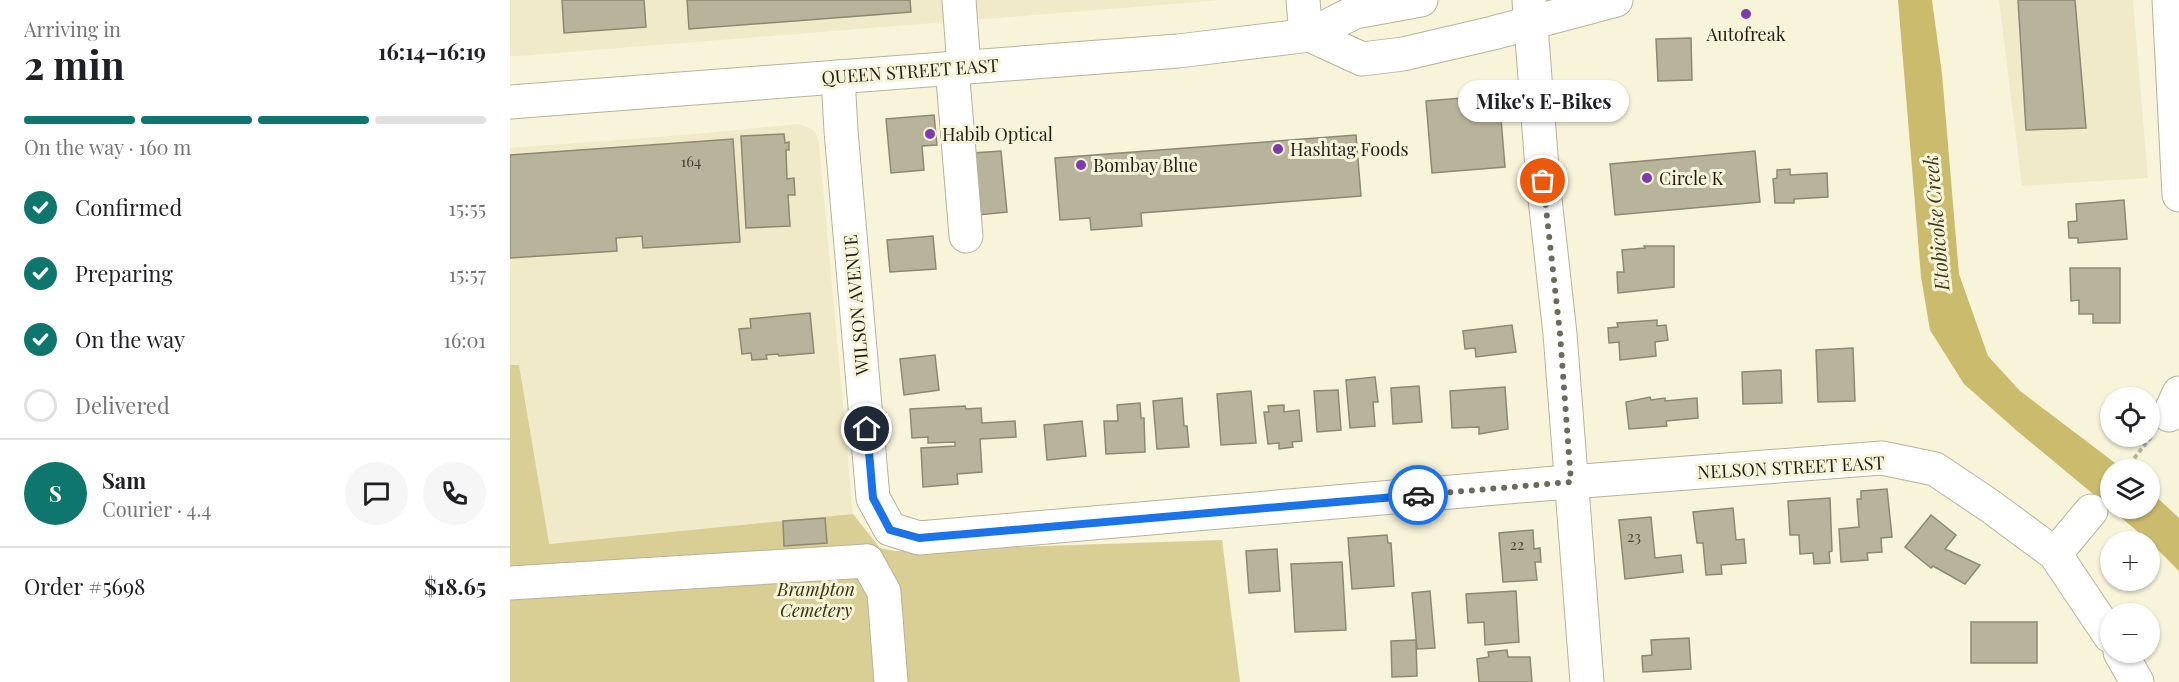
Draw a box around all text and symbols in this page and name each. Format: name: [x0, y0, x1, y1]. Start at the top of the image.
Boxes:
marker: Autofreak: [1739, 7, 1753, 21]
text: Arriving in: [24, 15, 121, 42]
place label: Autofreak: [1705, 22, 1786, 46]
text: 16:14–16:19: [378, 36, 486, 66]
text: 2 min: [24, 38, 125, 90]
street label: QUEEN STREET EAST: [821, 53, 999, 89]
callout: Mike's E-Bikes: [1458, 79, 1628, 121]
text: Mike's E-Bikes: [1475, 87, 1612, 114]
place label: Habib Optical: [942, 122, 1053, 146]
marker: Habib Optical: [923, 127, 937, 141]
text: On the way · 160 m: [24, 133, 191, 160]
place label: Hashtag Foods: [1290, 137, 1409, 161]
marker: Hashtag Foods: [1271, 142, 1285, 156]
house number: 164: [681, 151, 701, 171]
place label: Bombay Blue: [1093, 153, 1198, 177]
water label: Etobicoke Creek: [1916, 154, 1954, 293]
pin: [1517, 155, 1568, 206]
marker: Bombay Blue: [1074, 158, 1088, 172]
icon: bag: [1526, 164, 1559, 197]
place label: Circle K: [1659, 166, 1724, 190]
marker: Circle K: [1640, 171, 1654, 185]
icon: check: [24, 191, 57, 224]
text: Confirmed: [75, 192, 182, 222]
text: 15:55: [449, 194, 486, 221]
street label: WILSON AVENUE: [838, 234, 874, 377]
icon: check: [24, 257, 57, 290]
text: Preparing: [75, 258, 173, 288]
text: 15:57: [449, 260, 486, 287]
icon: check: [24, 323, 57, 356]
text: On the way: [75, 324, 185, 354]
text: 16:01: [444, 326, 486, 353]
map controls: [2100, 387, 2160, 663]
button: locate: [2100, 387, 2160, 447]
text: Delivered: [75, 390, 170, 420]
pin: [841, 403, 892, 454]
icon: home: [850, 412, 883, 445]
street label: NELSON STREET EAST: [1697, 450, 1885, 484]
button: layers: [2100, 459, 2160, 519]
button: chat: [345, 462, 408, 525]
button: phone: [423, 462, 486, 525]
text: Sam: [102, 465, 146, 495]
courier: [1388, 465, 1448, 525]
text: S: [49, 478, 62, 508]
icon: car: [1402, 479, 1435, 512]
text: Courier · 4.4: [102, 495, 211, 522]
house number: 23: [1627, 526, 1641, 546]
button: +: [2100, 531, 2160, 591]
house number: 22: [1510, 534, 1524, 554]
text: Order #5698: [24, 571, 146, 601]
text: $18.65: [424, 571, 486, 601]
park label: Brampton Cemetery: [776, 577, 855, 622]
button: −: [2100, 603, 2160, 663]

